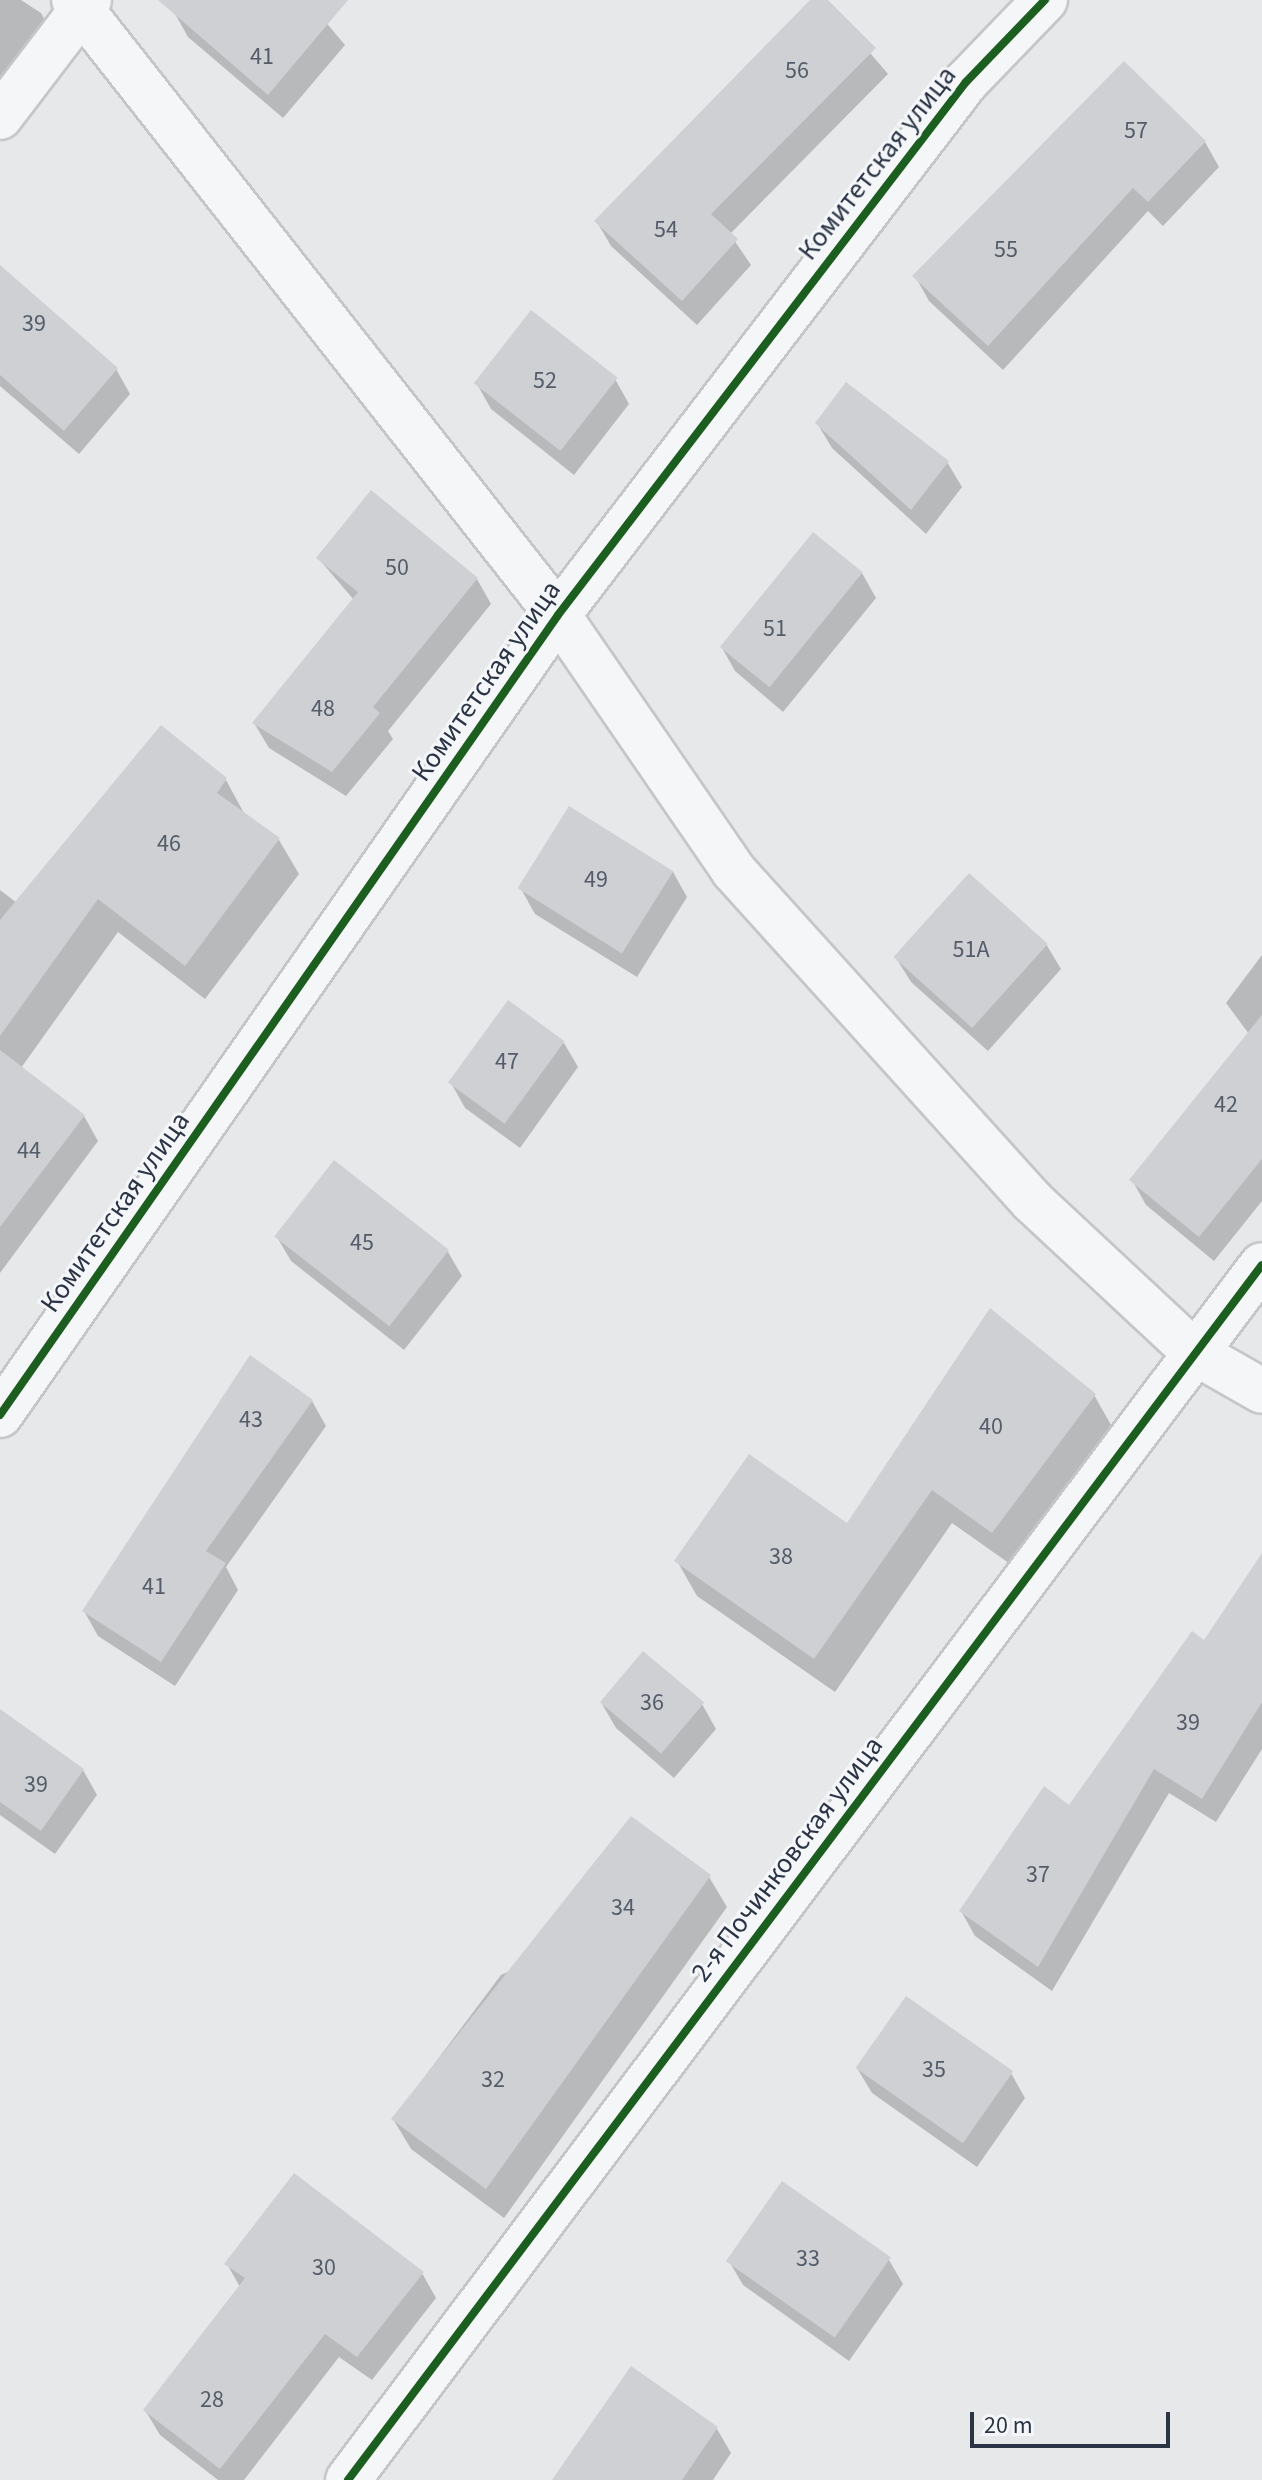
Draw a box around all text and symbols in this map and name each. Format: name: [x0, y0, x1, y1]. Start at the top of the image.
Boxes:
house number: 41: [250, 43, 274, 71]
house number: 56: [785, 57, 809, 85]
street label: Комитетская улица: [791, 59, 963, 267]
house number: 57: [1124, 117, 1148, 145]
house number: 54: [654, 216, 678, 244]
house number: 55: [994, 236, 1018, 264]
house number: 39: [22, 310, 46, 338]
house number: 52: [533, 367, 557, 395]
house number: 50: [385, 554, 409, 582]
street label: Комитетская улица: [404, 574, 568, 788]
house number: 51: [763, 615, 787, 643]
house number: 48: [311, 695, 335, 723]
house number: 46: [157, 830, 181, 858]
house number: 49: [584, 866, 608, 894]
house number: 51А: [953, 936, 989, 964]
house number: 47: [495, 1048, 519, 1076]
house number: 42: [1214, 1091, 1238, 1119]
street label: Комитетская улица: [33, 1105, 197, 1319]
house number: 44: [17, 1137, 41, 1165]
house number: 45: [350, 1229, 374, 1257]
house number: 43: [239, 1406, 263, 1434]
house number: 40: [979, 1413, 1003, 1441]
house number: 38: [769, 1543, 793, 1571]
house number: 41: [142, 1573, 166, 1601]
house number: 36: [640, 1689, 664, 1717]
house number: 39: [1176, 1709, 1200, 1737]
street label: 2-я Починковская улица: [684, 1730, 890, 1988]
house number: 39: [24, 1771, 48, 1799]
house number: 37: [1026, 1861, 1050, 1889]
house number: 34: [611, 1894, 635, 1922]
house number: 35: [922, 2056, 946, 2084]
house number: 32: [481, 2066, 505, 2094]
house number: 33: [796, 2245, 820, 2273]
house number: 30: [312, 2254, 336, 2282]
house number: 28: [200, 2386, 224, 2414]
scale bar: [974, 2396, 1174, 2446]
text: 20 m: [984, 2408, 1033, 2443]

